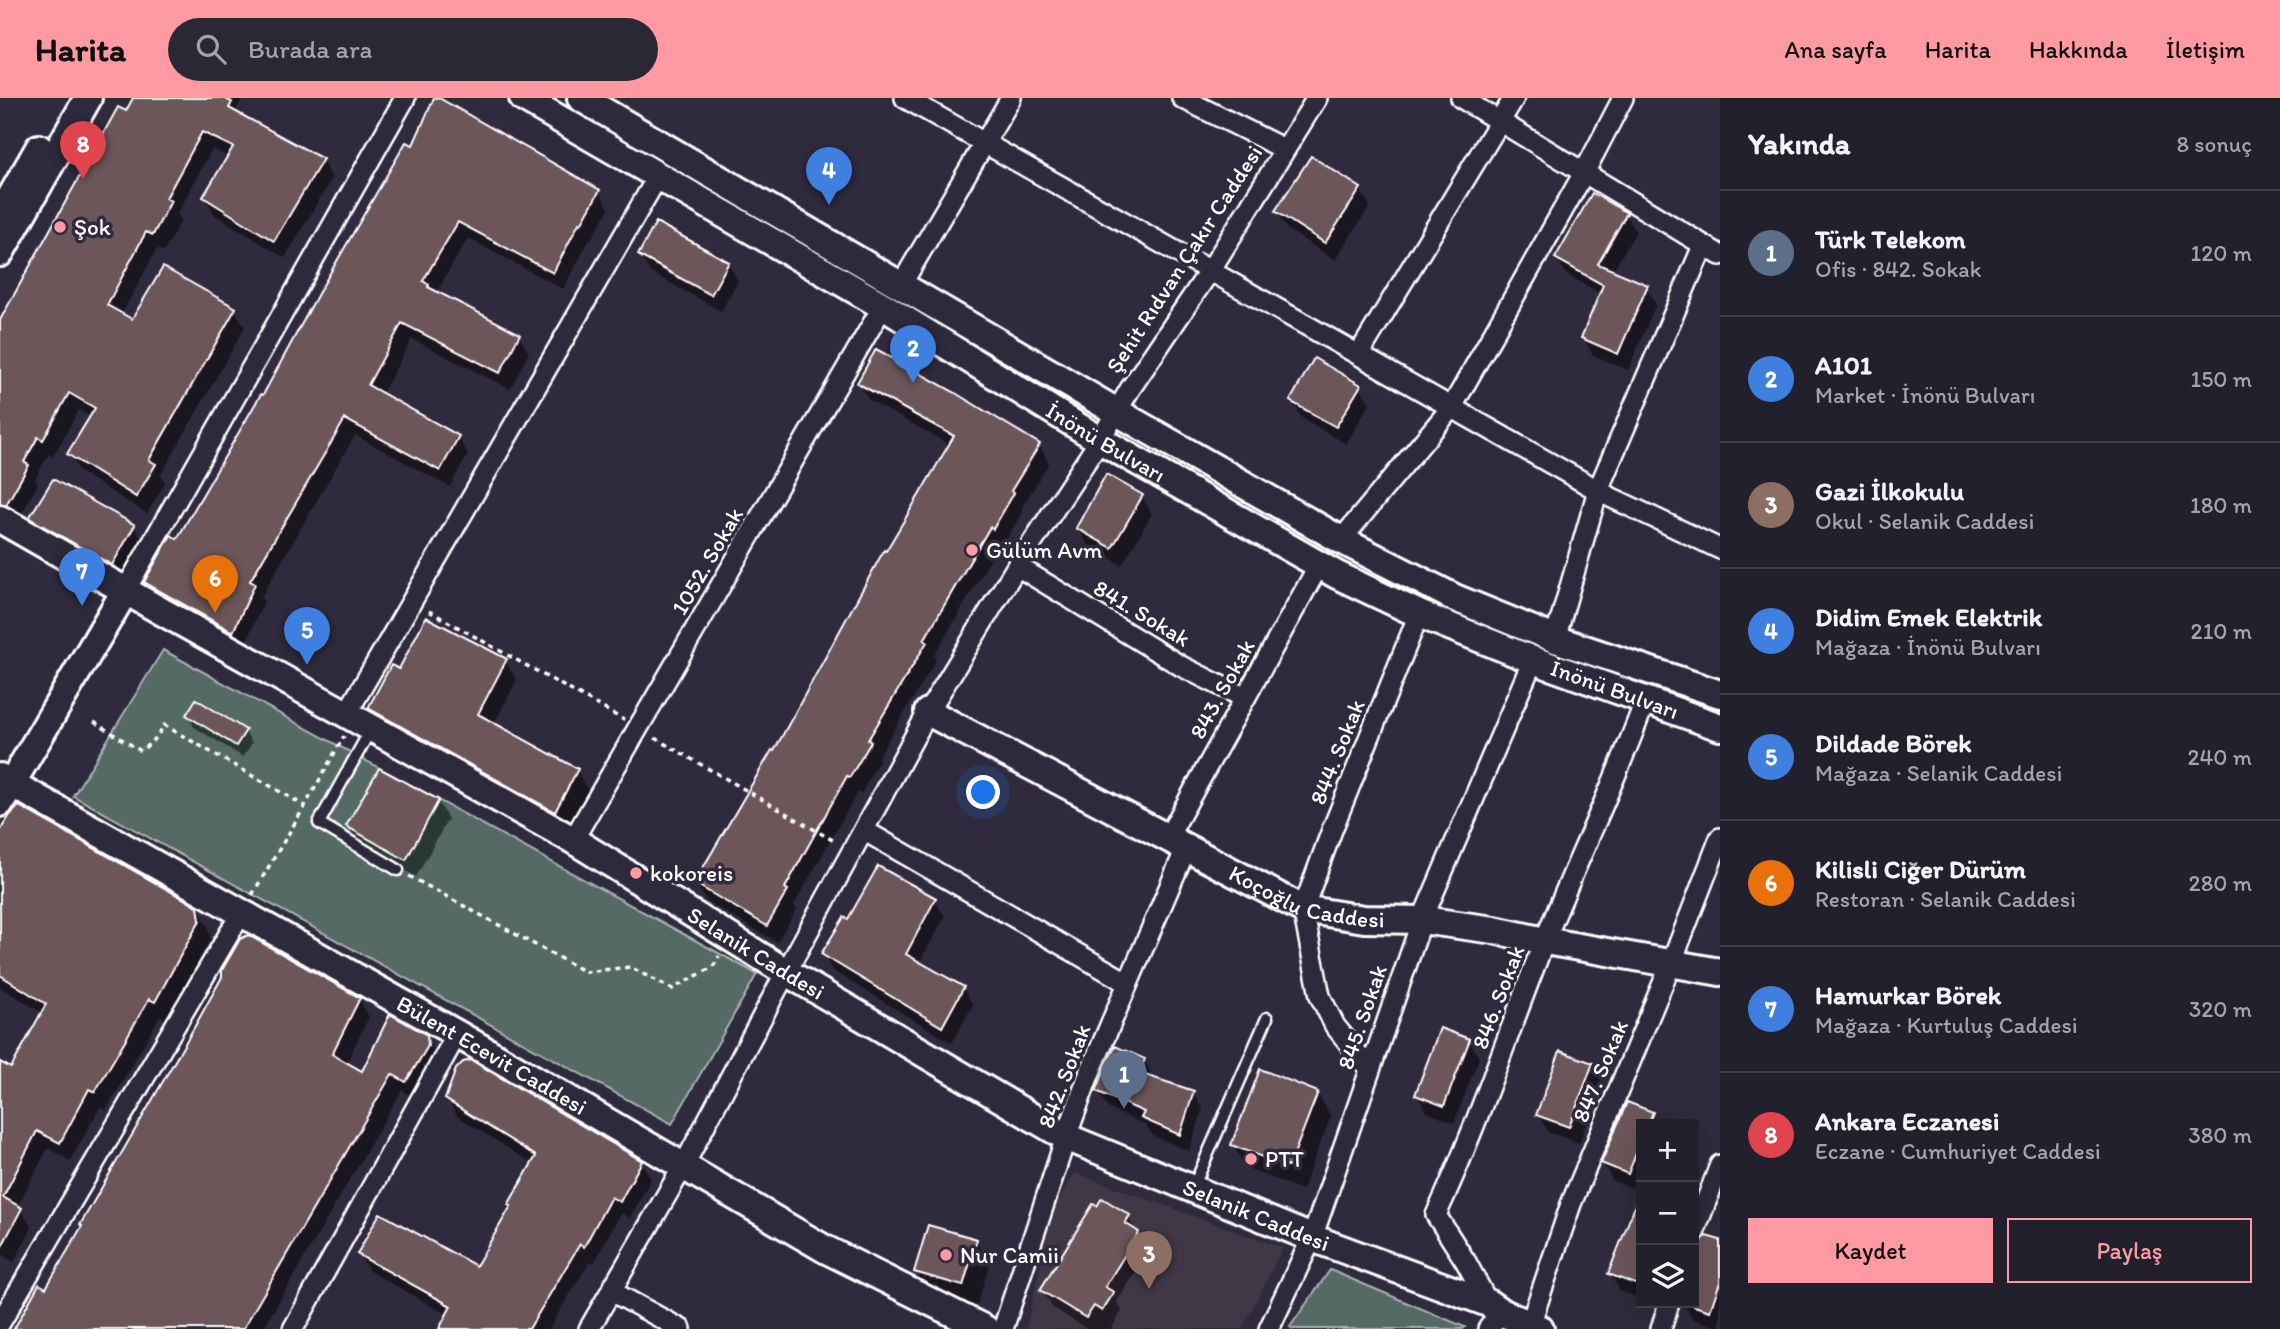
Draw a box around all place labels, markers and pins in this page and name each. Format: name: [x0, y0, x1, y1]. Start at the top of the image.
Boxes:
pin: 8: [60, 121, 106, 179]
pin: 4: [806, 147, 852, 205]
place label: Şok: [74, 213, 111, 241]
marker: Şok: [52, 219, 68, 235]
pin: 2: [890, 325, 936, 383]
place label: Gülüm Avm: [986, 536, 1102, 564]
marker: Gülüm Avm: [964, 542, 980, 558]
pin: 7: [59, 548, 105, 606]
pin: 6: [192, 555, 238, 613]
pin: 5: [284, 607, 330, 665]
place label: kokoreis: [650, 859, 733, 887]
marker: kokoreis: [628, 865, 644, 881]
pin: 1: [1101, 1051, 1147, 1109]
place label: PTT: [1265, 1145, 1304, 1173]
marker: PTT: [1243, 1151, 1259, 1167]
pin: 3: [1126, 1231, 1172, 1289]
place label: Nur Camii: [960, 1241, 1059, 1269]
marker: Nur Camii: [938, 1247, 954, 1263]

